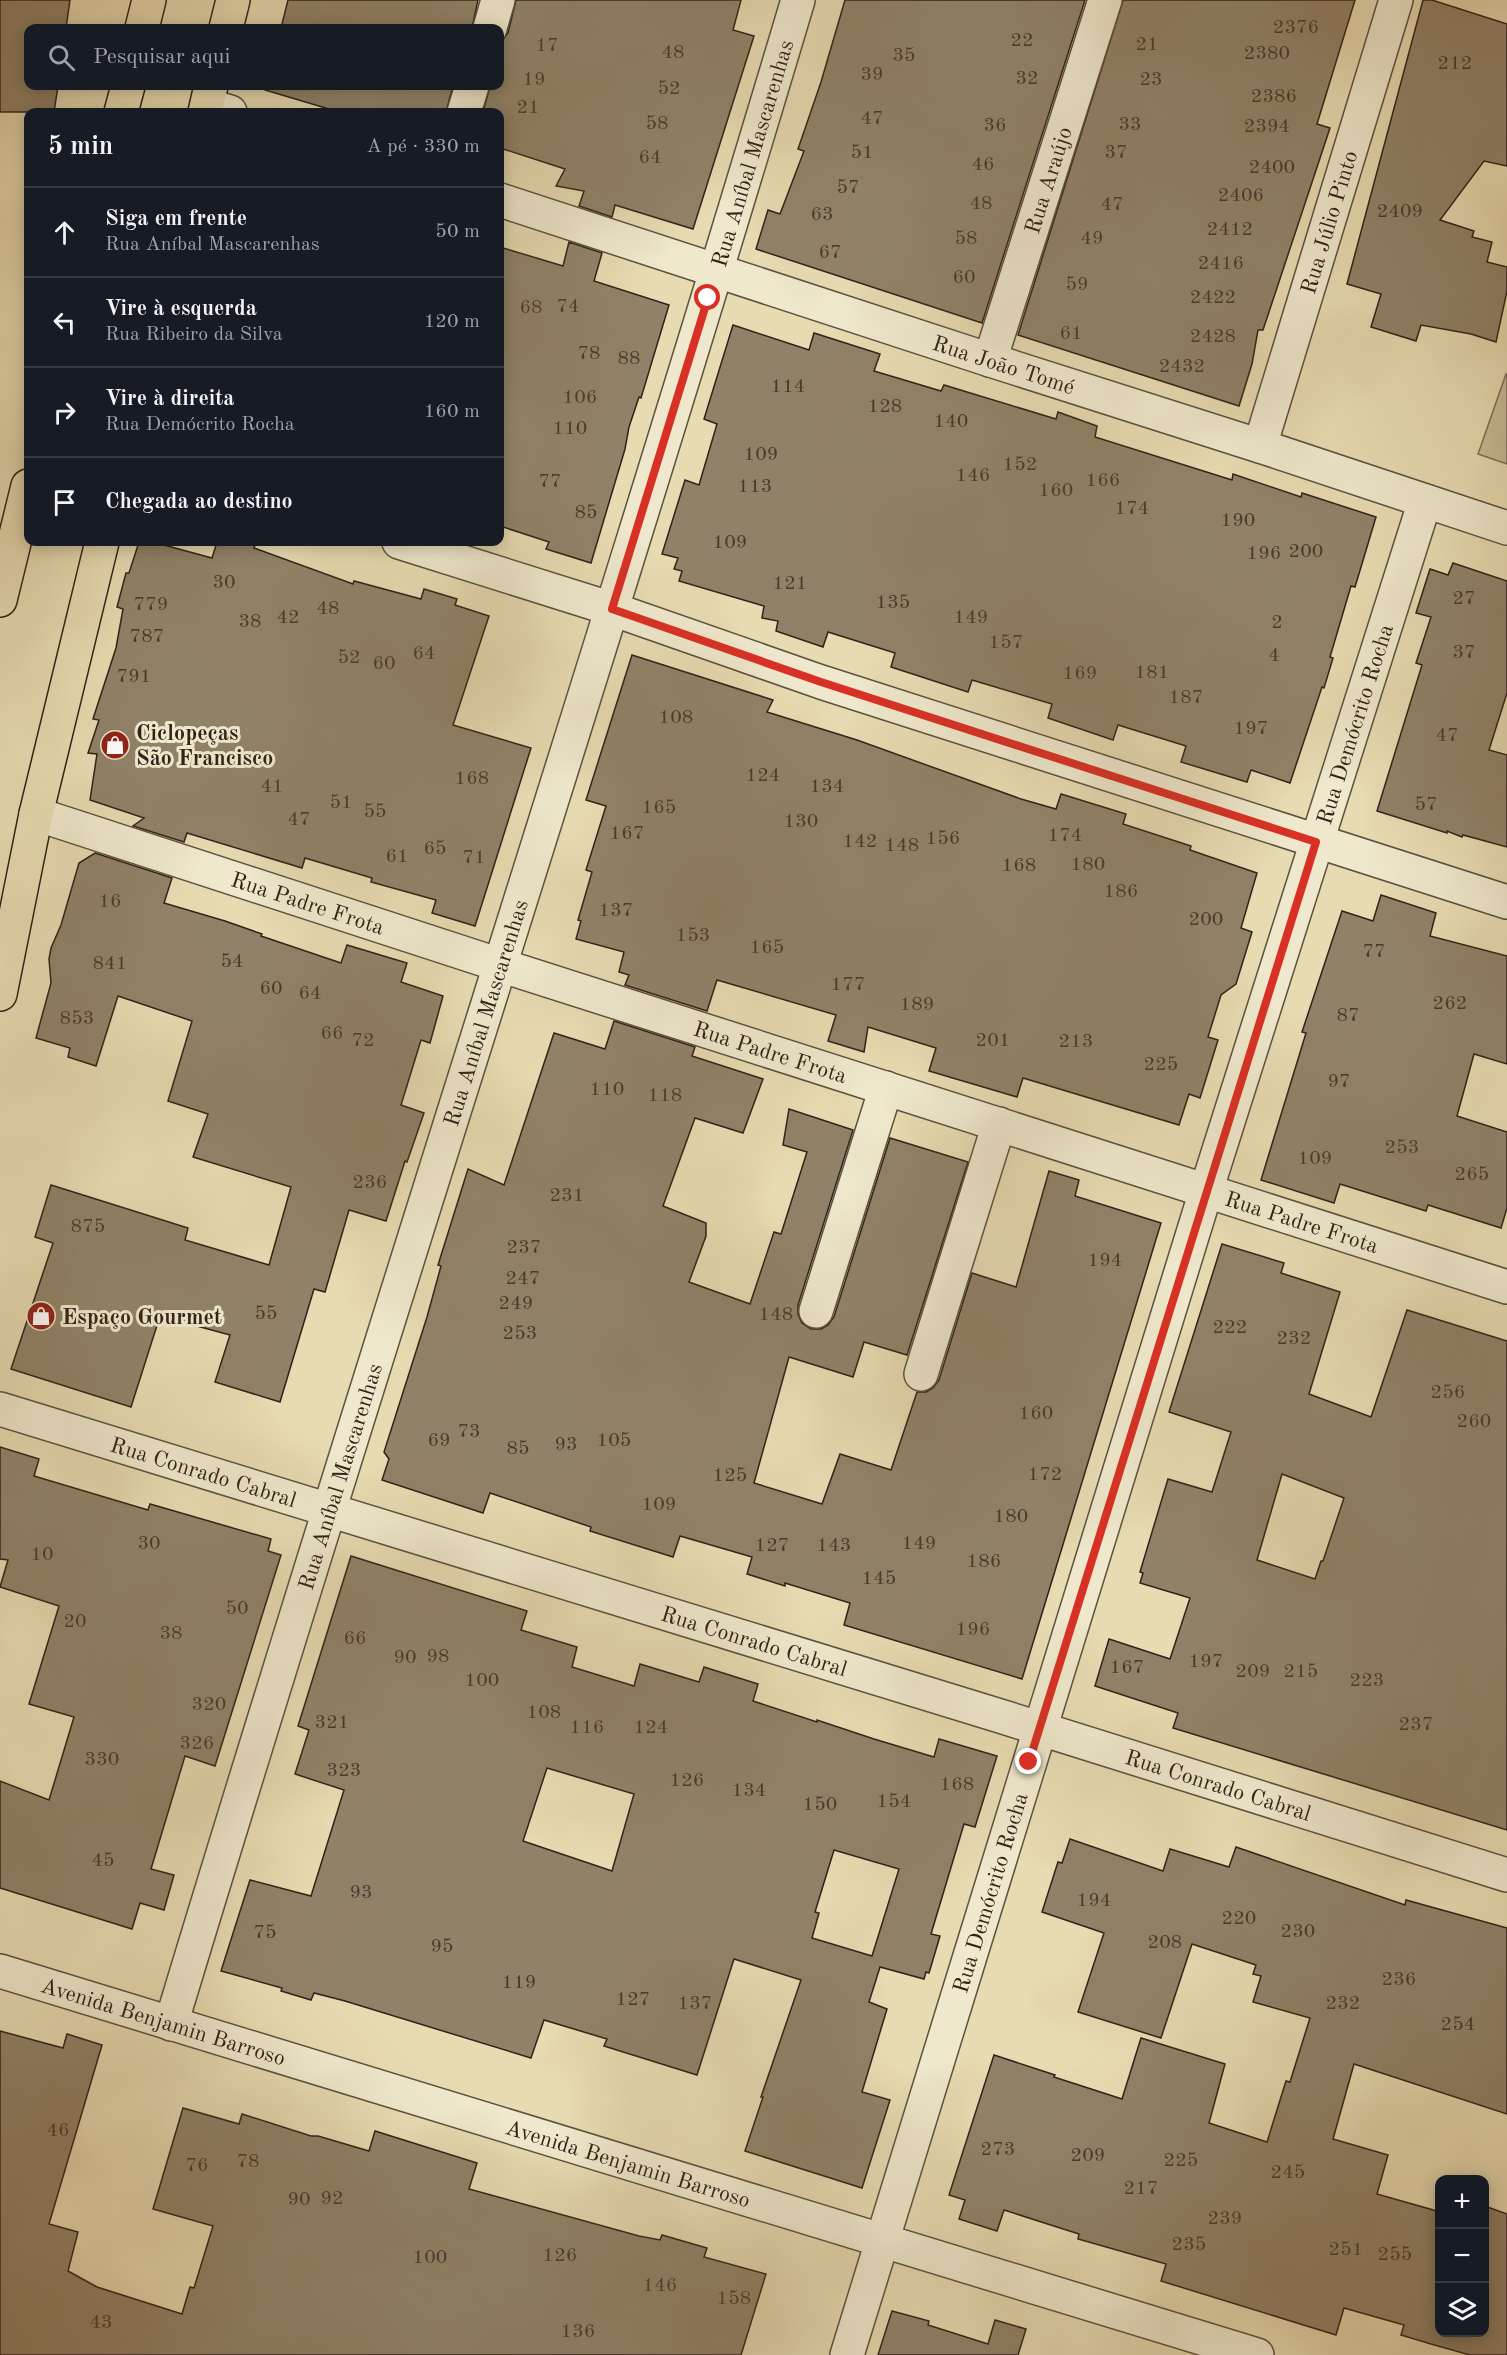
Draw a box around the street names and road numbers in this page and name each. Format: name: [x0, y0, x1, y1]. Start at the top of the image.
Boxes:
street label: Rua Aníbal Mascarenhas: [709, 37, 798, 270]
street label: Rua Araújo: [1022, 124, 1077, 237]
street label: Rua Júlio Pinto: [1298, 148, 1362, 297]
street label: Rua João Tomé: [929, 333, 1077, 399]
street label: Rua Demócrito Rocha: [1314, 622, 1398, 827]
street label: Rua Padre Frota: [228, 869, 387, 940]
street label: Rua Aníbal Mascarenhas: [441, 897, 533, 1129]
street label: Rua Padre Frota: [691, 1019, 849, 1088]
street label: Rua Padre Frota: [1222, 1189, 1381, 1258]
street label: Rua Aníbal Mascarenhas: [296, 1361, 387, 1593]
street label: Rua Conrado Cabral: [107, 1435, 299, 1512]
street label: Rua Conrado Cabral: [658, 1604, 849, 1681]
street label: Rua Conrado Cabral: [1122, 1747, 1313, 1826]
street label: Rua Demócrito Rocha: [950, 1790, 1033, 1996]
street label: Avenida Benjamin Barroso: [38, 1975, 288, 2071]
street label: Avenida Benjamin Barroso: [503, 2117, 753, 2213]

